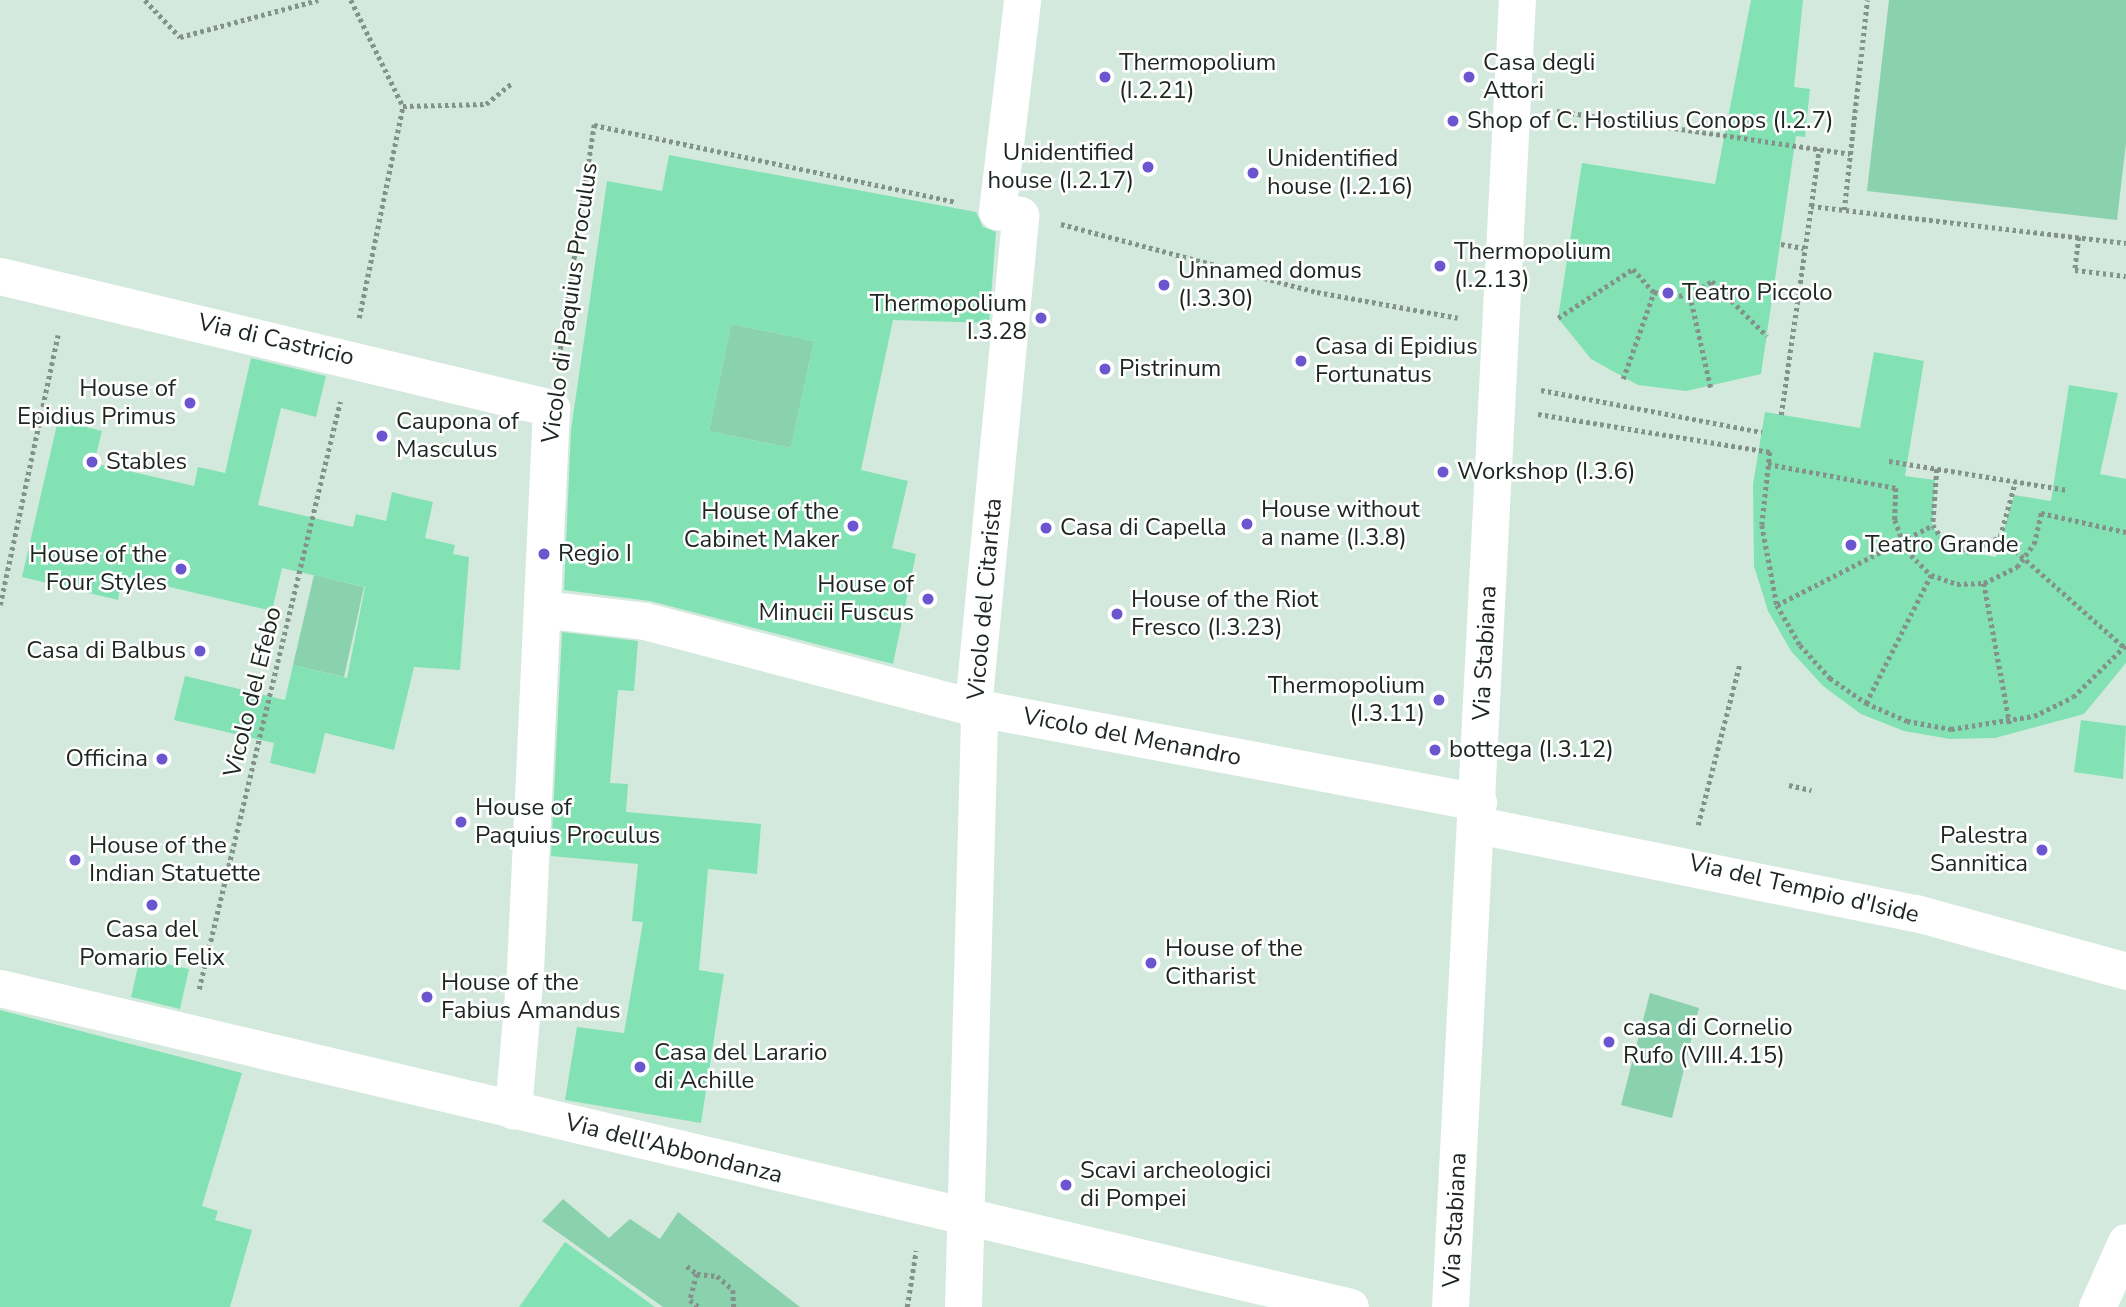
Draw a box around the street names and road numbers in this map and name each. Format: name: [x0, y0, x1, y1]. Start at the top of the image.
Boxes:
street label: Vicolo di Paquius Proculus: [536, 161, 604, 445]
street label: Via di Castricio: [195, 308, 357, 372]
street label: Vicolo del Citarista: [962, 497, 1008, 701]
street label: Via Stabiana: [1467, 585, 1503, 721]
street label: Vicolo del Efebo: [218, 604, 288, 780]
street label: Vicolo del Menandro: [1020, 702, 1244, 772]
street label: Via del Tempio d'Iside: [1686, 848, 1922, 930]
street label: Via dell'Abbondanza: [562, 1108, 786, 1190]
street label: Via Stabiana: [1437, 1152, 1473, 1288]

